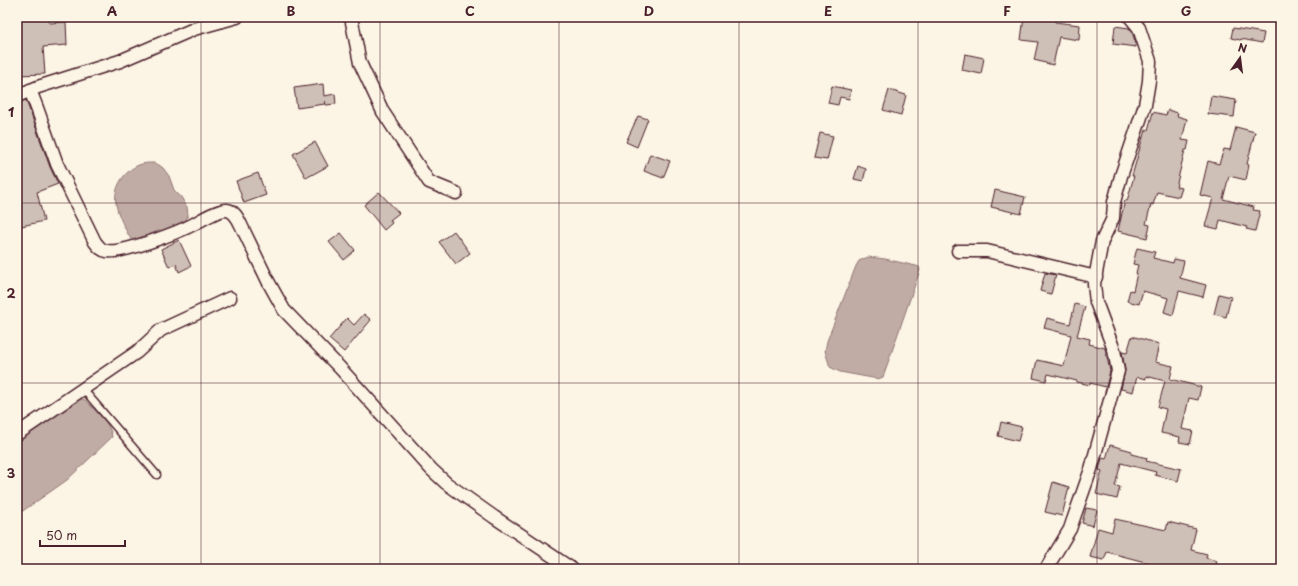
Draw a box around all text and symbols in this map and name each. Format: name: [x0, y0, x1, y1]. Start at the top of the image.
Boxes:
text: A: [107, 1, 117, 20]
text: B: [287, 1, 296, 20]
text: C: [465, 1, 475, 20]
text: D: [644, 1, 654, 20]
text: E: [824, 1, 832, 20]
text: F: [1003, 1, 1011, 20]
text: G: [1181, 1, 1191, 20]
north arrow: [1220, 38, 1260, 78]
text: N: [1236, 39, 1249, 57]
text: 1: [8, 102, 14, 121]
text: 2: [6, 283, 16, 302]
text: 3: [7, 463, 16, 482]
scale bar: [40, 522, 125, 548]
text: 50 m: [46, 526, 77, 544]

